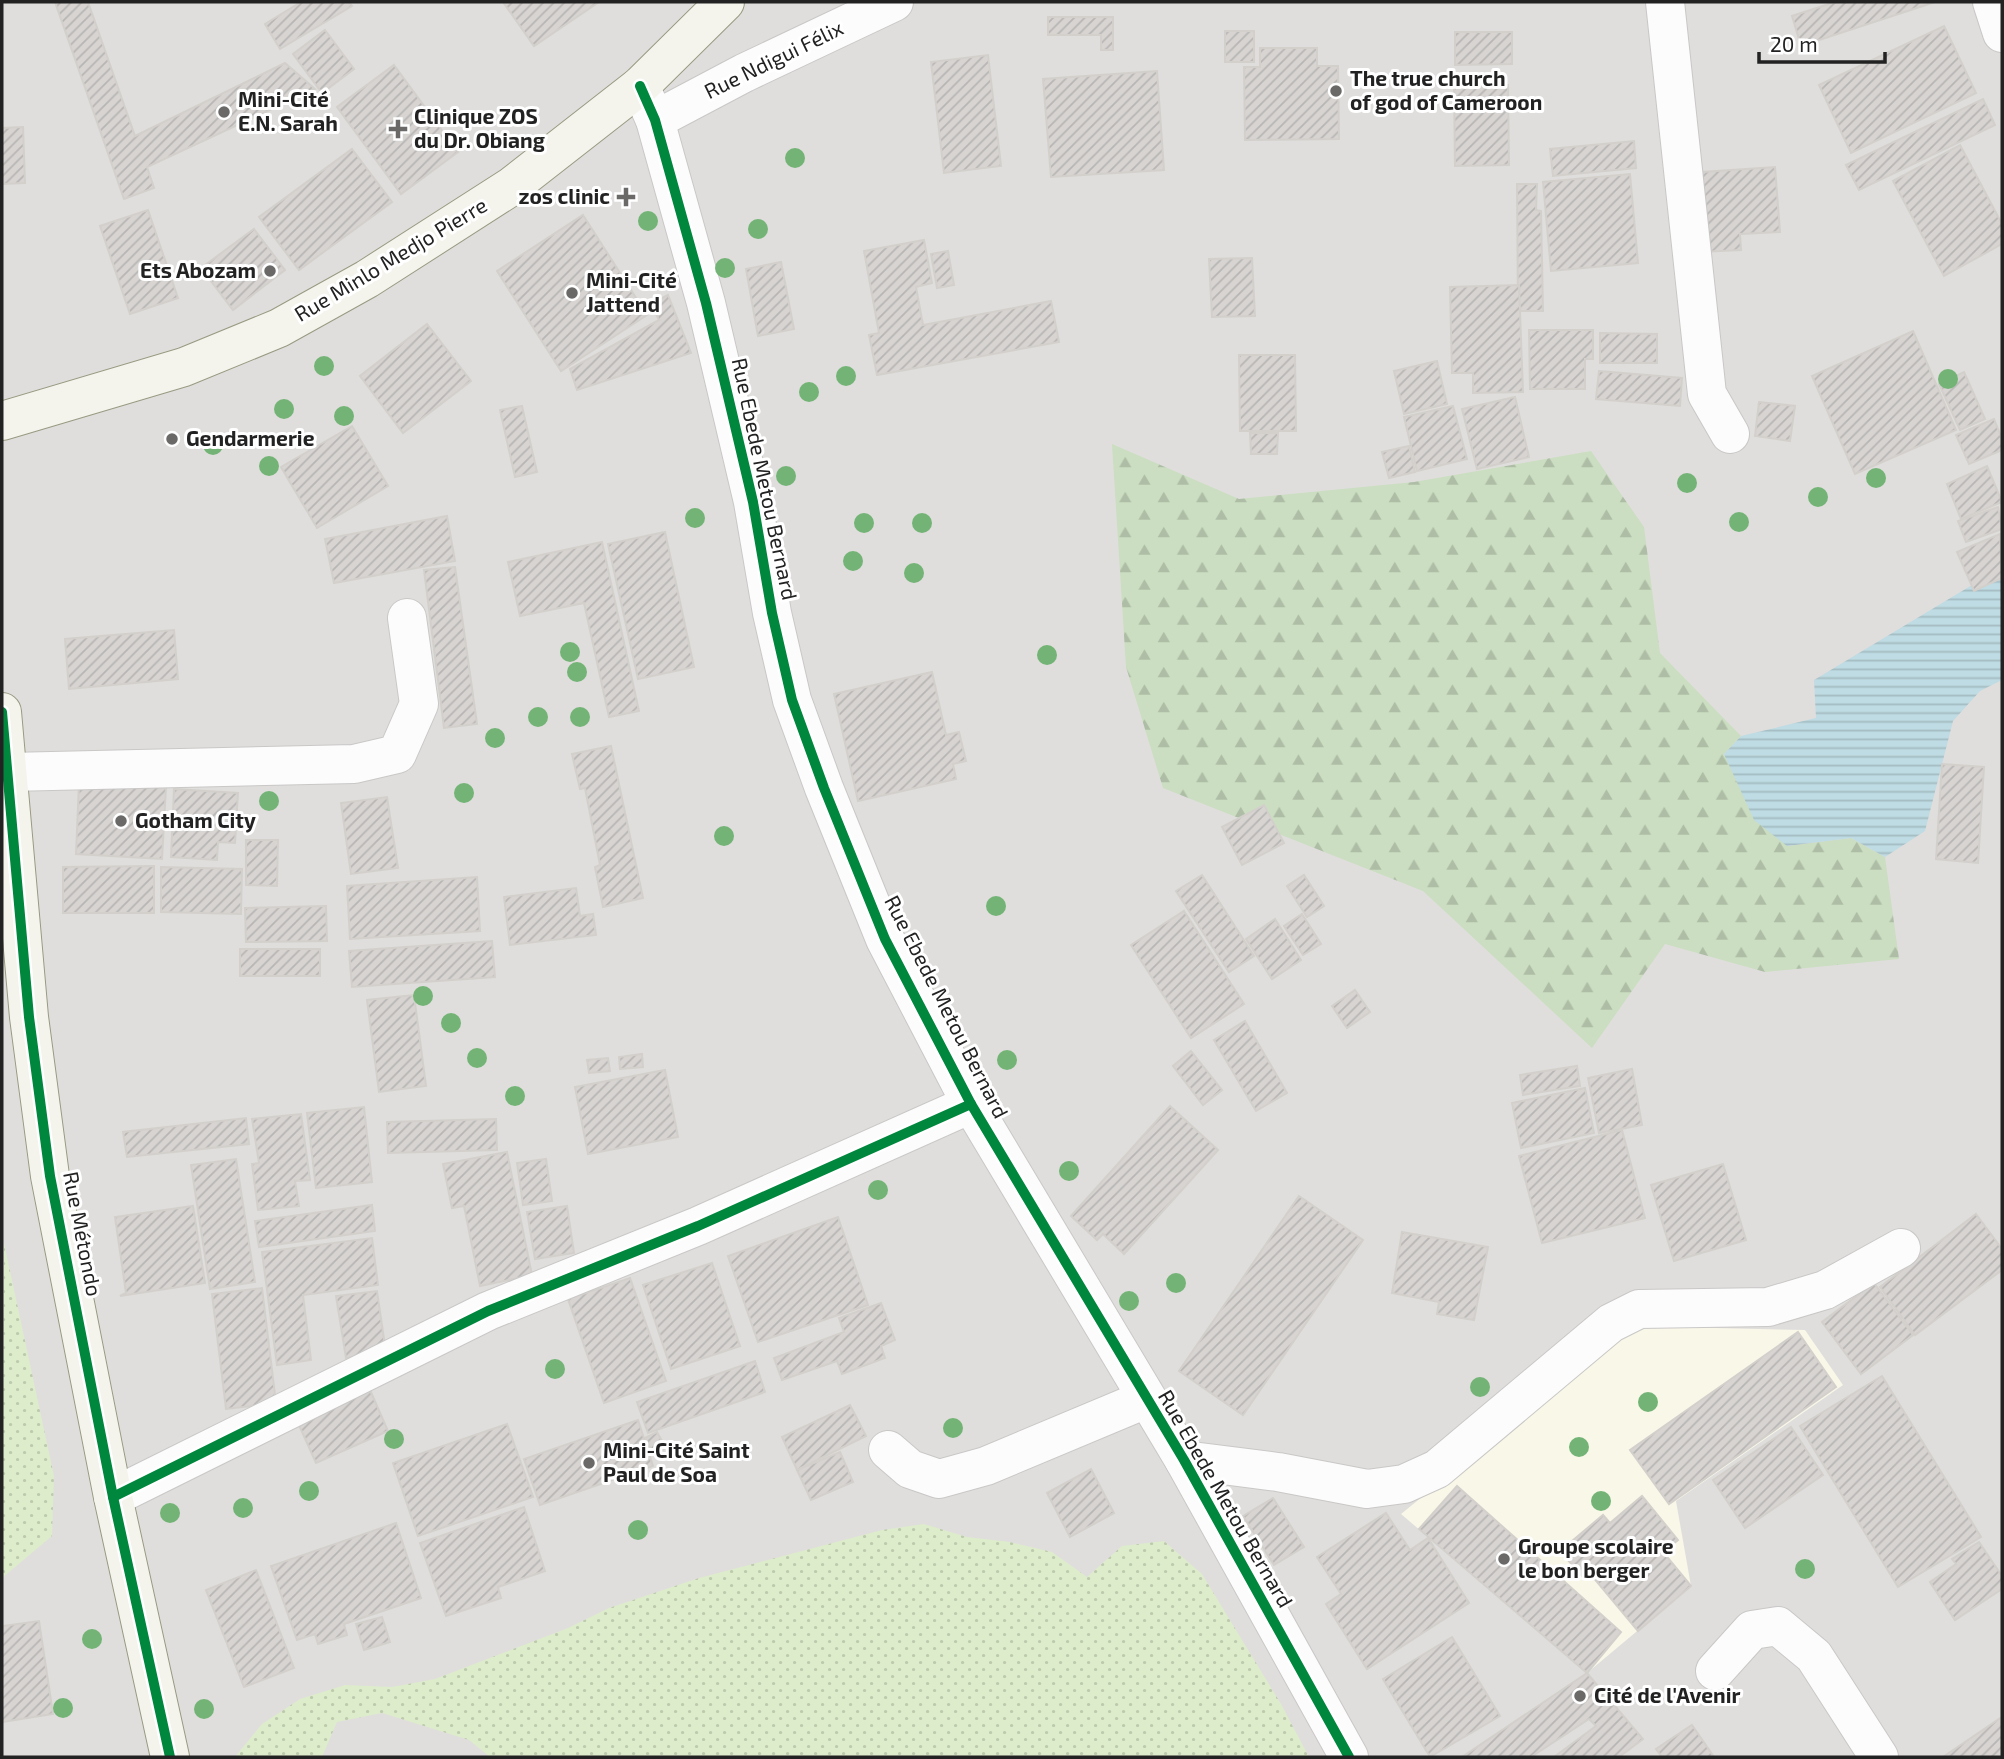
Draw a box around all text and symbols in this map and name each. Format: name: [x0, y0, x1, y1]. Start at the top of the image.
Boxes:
street label: Rue Ndigui Félix: [700, 14, 847, 103]
scale bar: [1759, 21, 1885, 65]
text: 20 m: [1770, 31, 1818, 56]
place label: The true church of god of Cameroon: [1350, 65, 1542, 114]
marker: The true church of god of Cameroon: [1328, 83, 1344, 99]
place label: Mini-Cité E.N. Sarah: [238, 86, 338, 135]
place label: Clinique ZOS du Dr. Obiang: [414, 103, 545, 152]
marker: Mini-Cité E.N. Sarah: [216, 104, 232, 120]
marker: Clinique ZOS du Dr. Obiang: [388, 119, 408, 139]
place label: zos clinic: [518, 183, 610, 208]
marker: zos clinic: [616, 187, 636, 207]
street label: Rue Minlo Medjo Pierre: [290, 191, 491, 327]
place label: Ets Abozam: [140, 257, 256, 282]
marker: Ets Abozam: [262, 263, 278, 279]
place label: Mini-Cité Jattend: [586, 267, 677, 316]
marker: Mini-Cité Jattend: [564, 285, 580, 301]
street label: Rue Ebede Metou Bernard: [728, 355, 803, 602]
place label: Gendarmerie: [186, 425, 315, 450]
marker: Gendarmerie: [164, 431, 180, 447]
place label: Gotham City: [135, 807, 256, 833]
marker: Gotham City: [113, 813, 129, 829]
street label: Rue Ebede Metou Bernard: [880, 891, 1015, 1122]
street label: Rue Métondo: [59, 1169, 108, 1298]
street label: Rue Ebede Metou Bernard: [1154, 1385, 1299, 1611]
place label: Mini-Cité Saint Paul de Soa: [603, 1437, 750, 1486]
marker: Mini-Cité Saint Paul de Soa: [581, 1455, 597, 1471]
place label: Groupe scolaire le bon berger: [1518, 1533, 1674, 1582]
marker: Groupe scolaire le bon berger: [1496, 1551, 1512, 1567]
place label: Cité de l'Avenir: [1594, 1682, 1740, 1707]
marker: Cité de l'Avenir: [1572, 1688, 1588, 1704]

